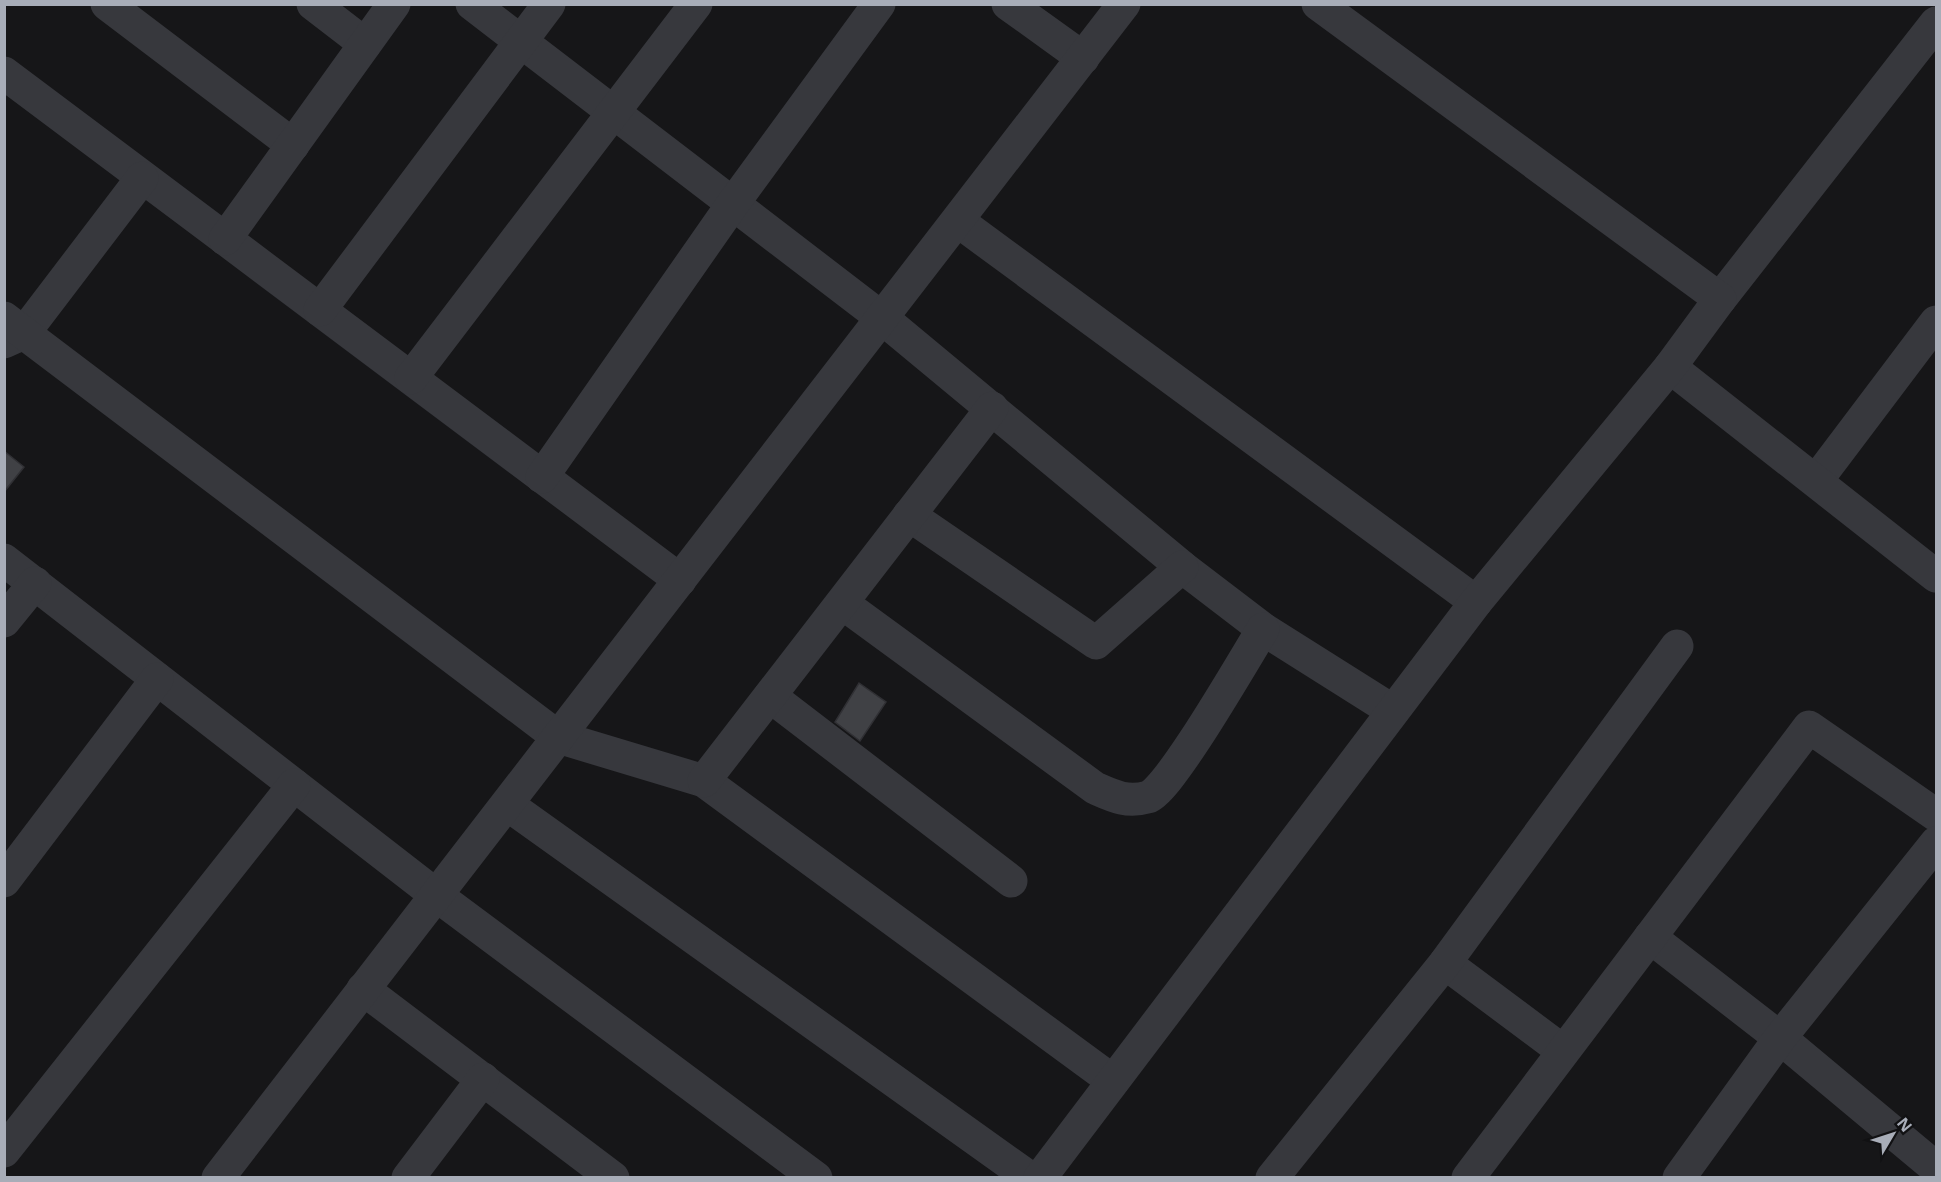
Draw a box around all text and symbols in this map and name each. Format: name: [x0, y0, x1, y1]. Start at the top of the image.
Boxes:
north arrow: [1863, 1104, 1923, 1164]
text: N: [1892, 1113, 1917, 1137]

